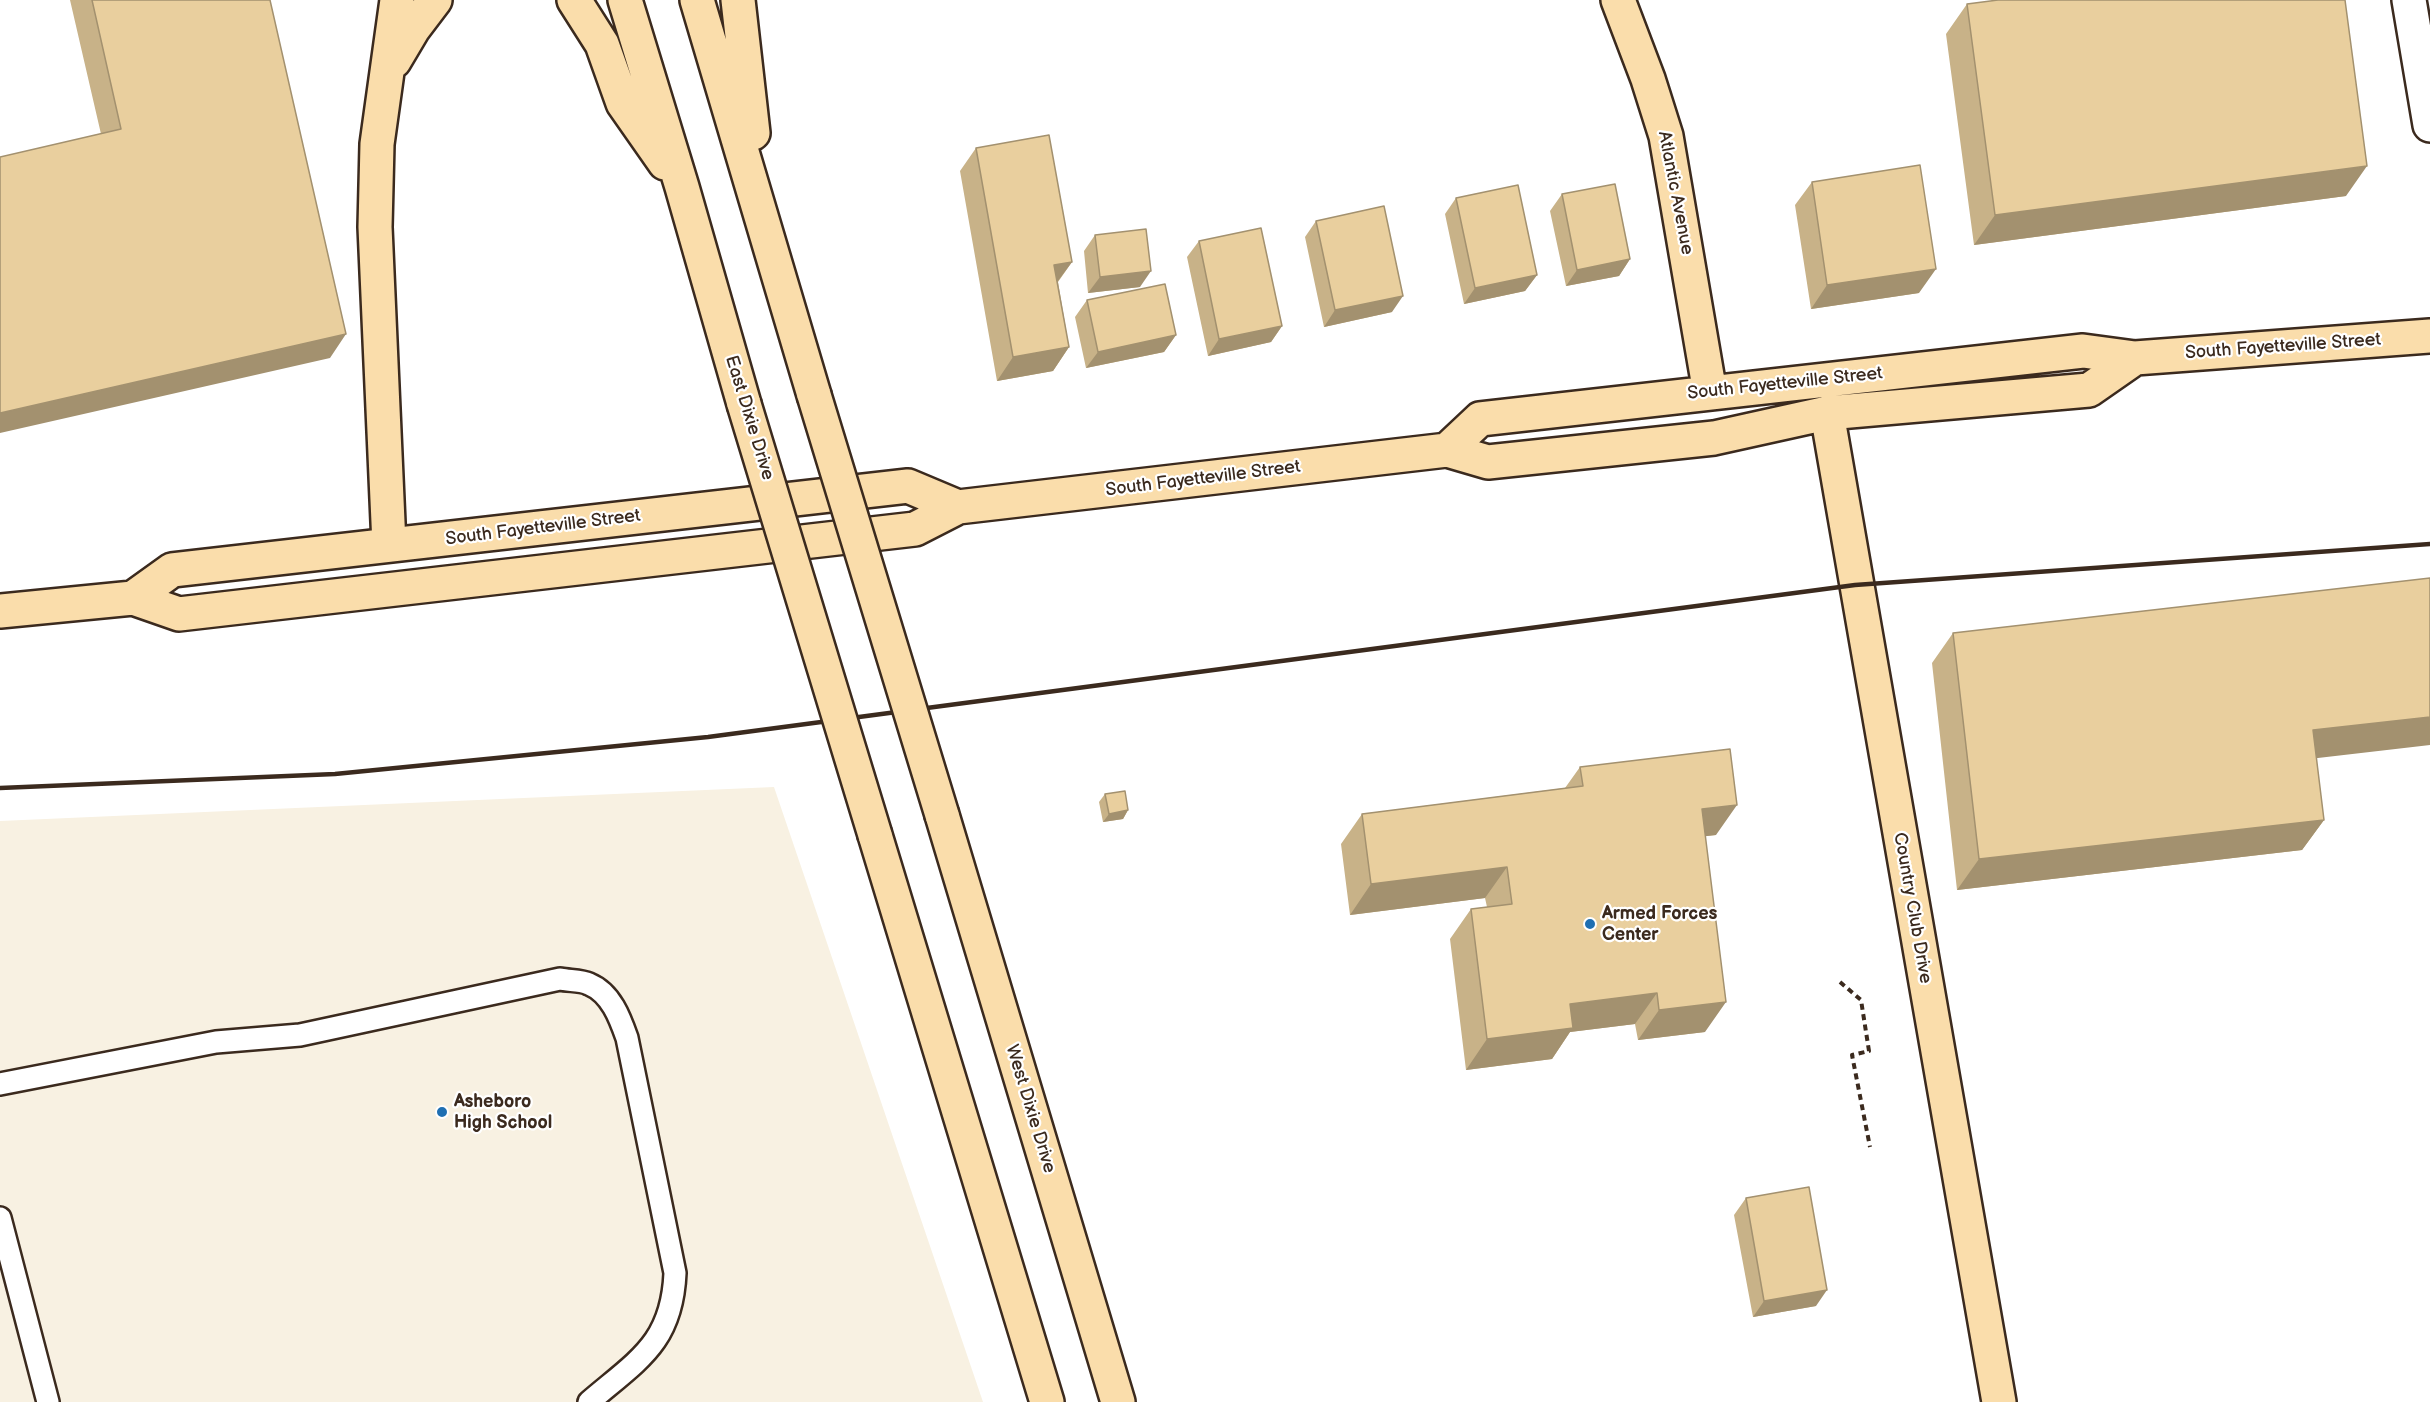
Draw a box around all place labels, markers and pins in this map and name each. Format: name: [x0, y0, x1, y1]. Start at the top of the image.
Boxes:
place label: Armed Forces Center: [1602, 903, 1717, 946]
marker: Armed Forces Center: [1583, 917, 1597, 931]
place label: Asheboro High School: [454, 1091, 552, 1134]
marker: Asheboro High School: [435, 1105, 449, 1119]

